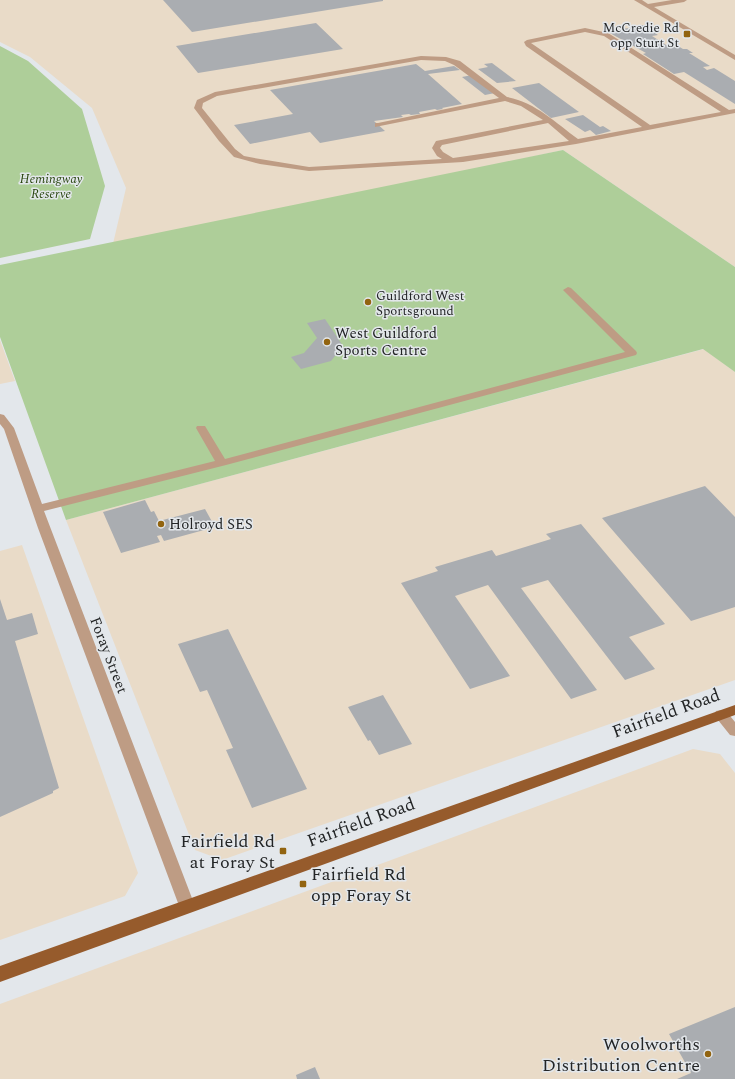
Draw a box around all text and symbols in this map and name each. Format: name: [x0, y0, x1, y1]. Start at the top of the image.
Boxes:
place label: McCredie Rd opp Sturt St: [603, 18, 679, 53]
marker: McCredie Rd opp Sturt St: [682, 29, 692, 39]
park label: Hemingway Reserve: [20, 169, 83, 204]
place label: Guildford West Sportsground: [376, 286, 465, 321]
marker: Guildford West Sportsground: [363, 297, 373, 307]
place label: West Guildford Sports Centre: [335, 322, 437, 362]
marker: West Guildford Sports Centre: [322, 337, 332, 347]
place label: Holroyd SES: [169, 513, 253, 536]
marker: Holroyd SES: [156, 519, 166, 529]
street label: Foray Street: [83, 613, 134, 697]
street label: Fairfield Road: [608, 681, 724, 746]
street label: Fairfield Road: [303, 790, 419, 855]
place label: Fairfield Rd at Foray St: [180, 828, 275, 876]
marker: Fairfield Rd at Foray St: [278, 846, 288, 856]
place label: Fairfield Rd opp Foray St: [311, 861, 411, 909]
marker: Fairfield Rd opp Foray St: [298, 879, 308, 889]
place label: Woolworths Distribution Centre: [542, 1031, 700, 1079]
marker: Woolworths Distribution Centre: [703, 1049, 713, 1059]

